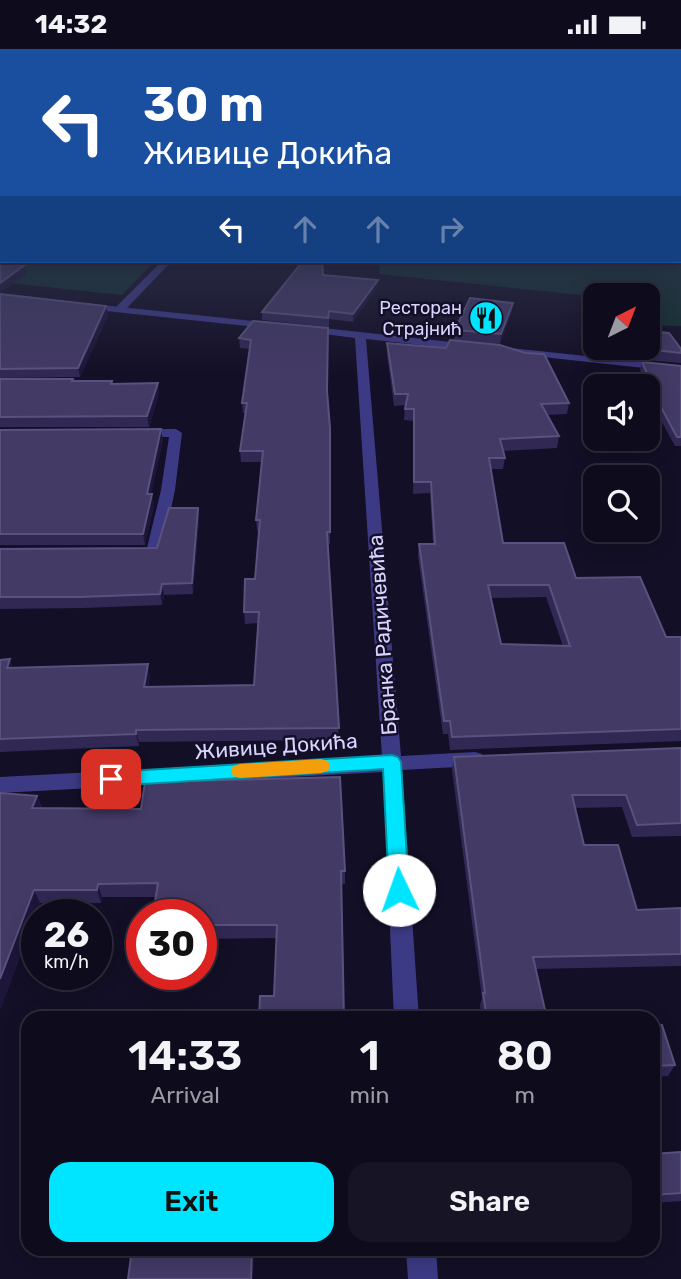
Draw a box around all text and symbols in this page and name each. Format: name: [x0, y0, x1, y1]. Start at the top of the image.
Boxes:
text: 14:32: [35, 9, 107, 40]
text: 30 m: [143, 75, 264, 133]
icon: left: [28, 77, 119, 168]
text: Живице Докића: [143, 134, 392, 172]
icon: left: [213, 210, 251, 248]
icon: ahead: [286, 210, 324, 248]
icon: ahead: [359, 210, 397, 248]
icon: right: [432, 210, 470, 248]
north arrow: [583, 283, 660, 361]
map controls: [583, 283, 660, 542]
place label: Ресторан Страјнић: [379, 297, 462, 340]
restaurant icon: Ресторан Страјнић: [467, 299, 505, 337]
button: sound: [583, 374, 660, 451]
button: search: [583, 465, 660, 542]
street label: Бранка Радичевића: [363, 534, 401, 736]
street label: Живице Докића: [194, 728, 358, 764]
pin: [81, 749, 141, 809]
icon: arrive: [92, 760, 130, 798]
position arrow: [362, 853, 436, 927]
speed limit sign: 30: [126, 899, 217, 990]
text: 26: [44, 914, 89, 956]
text: km/h: [44, 951, 89, 973]
text: 14:33: [128, 1031, 242, 1081]
text: 1: [359, 1031, 380, 1081]
text: 80: [497, 1031, 553, 1081]
text: Arrival: [151, 1081, 220, 1109]
text: min: [350, 1081, 390, 1109]
text: m: [515, 1081, 535, 1109]
button: Exit: [49, 1162, 334, 1242]
button: Share: [348, 1162, 632, 1242]

